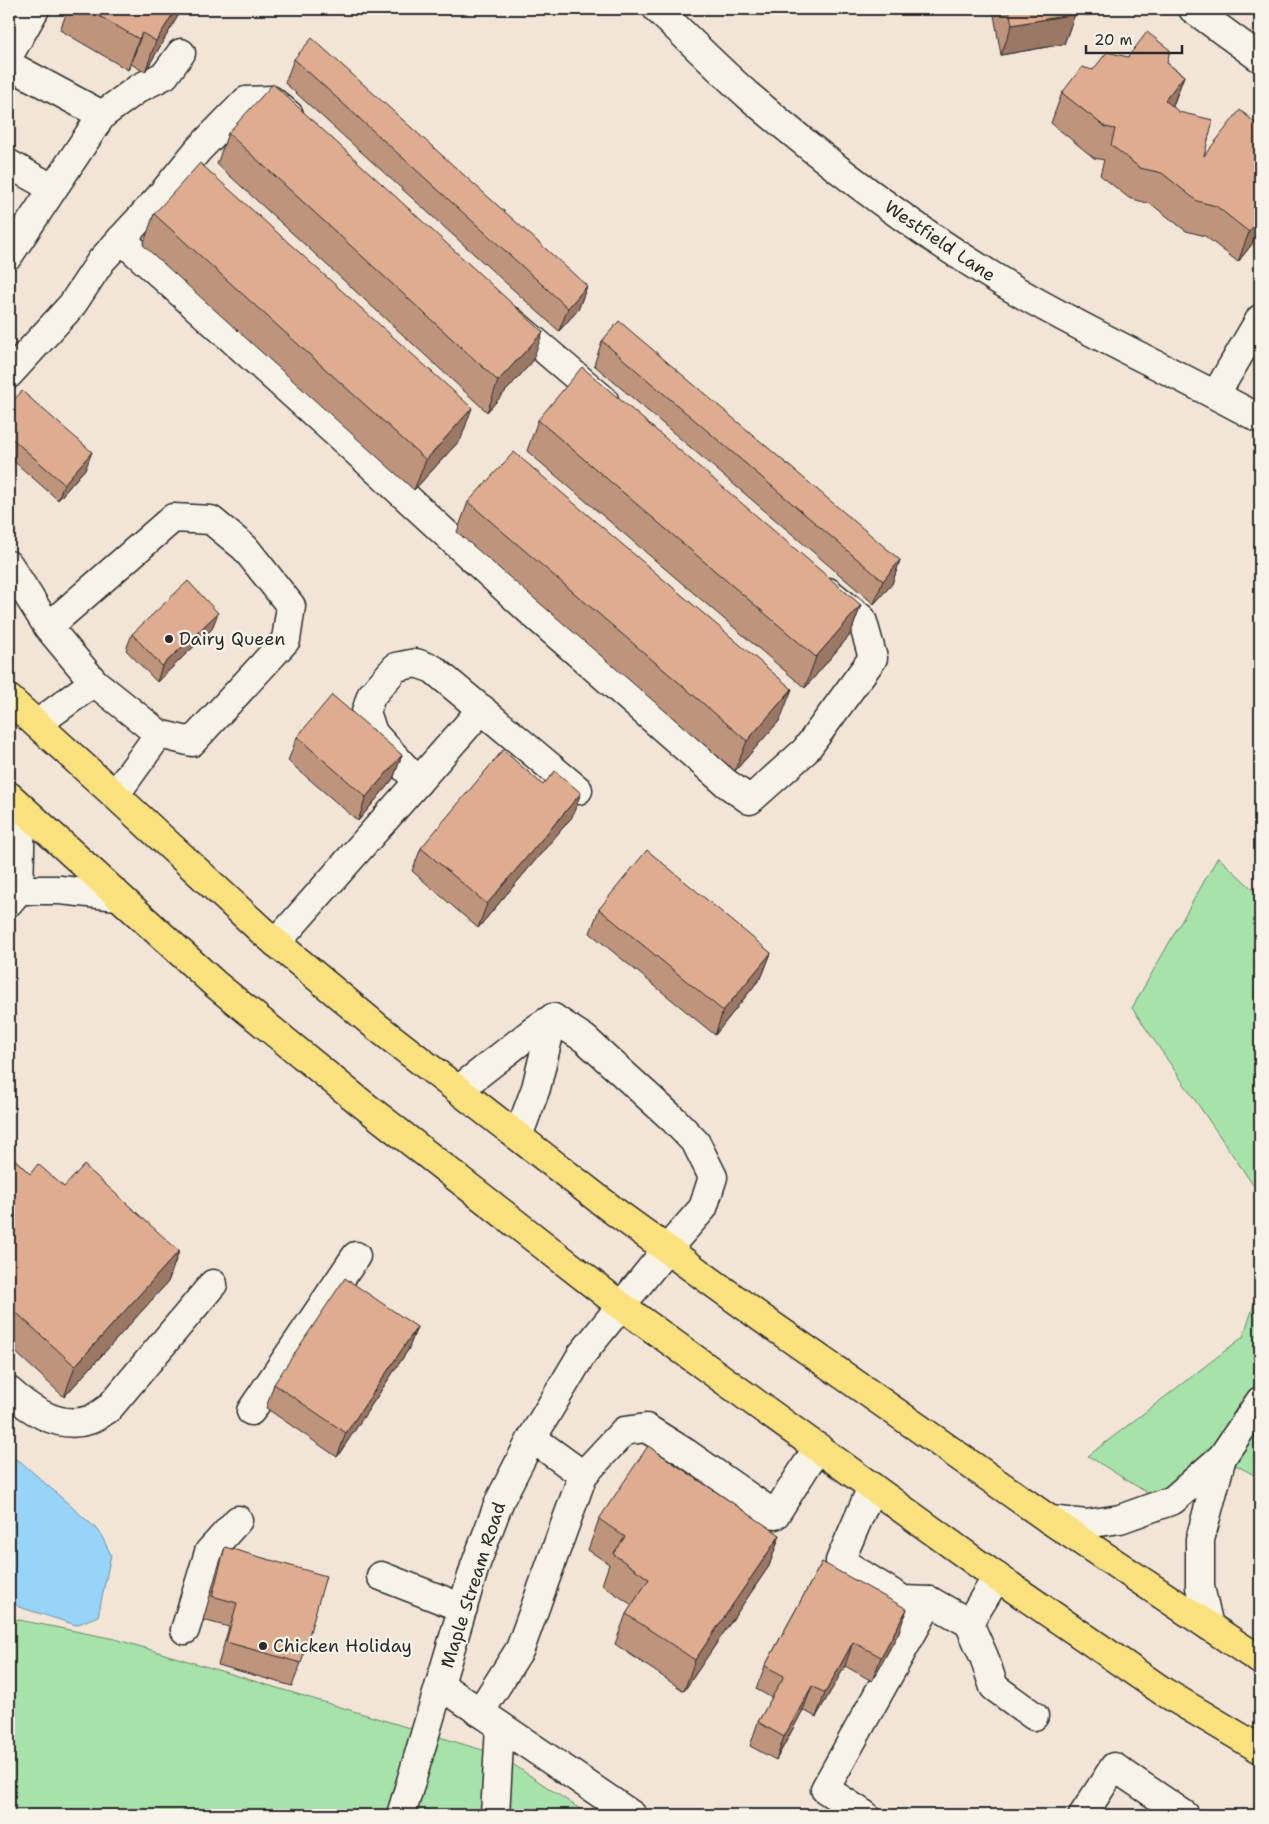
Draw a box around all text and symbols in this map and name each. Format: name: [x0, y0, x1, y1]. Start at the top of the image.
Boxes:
scale bar: [1086, 22, 1183, 54]
text: 20 m: [1094, 30, 1133, 50]
street label: Westfield Lane: [880, 195, 1000, 287]
place label: Dairy Queen: [179, 627, 285, 651]
marker: Dairy Queen: [163, 633, 175, 645]
street label: Maple Stream Road: [435, 1499, 511, 1671]
place label: Chicken Holiday: [273, 1634, 412, 1658]
marker: Chicken Holiday: [257, 1640, 269, 1652]

